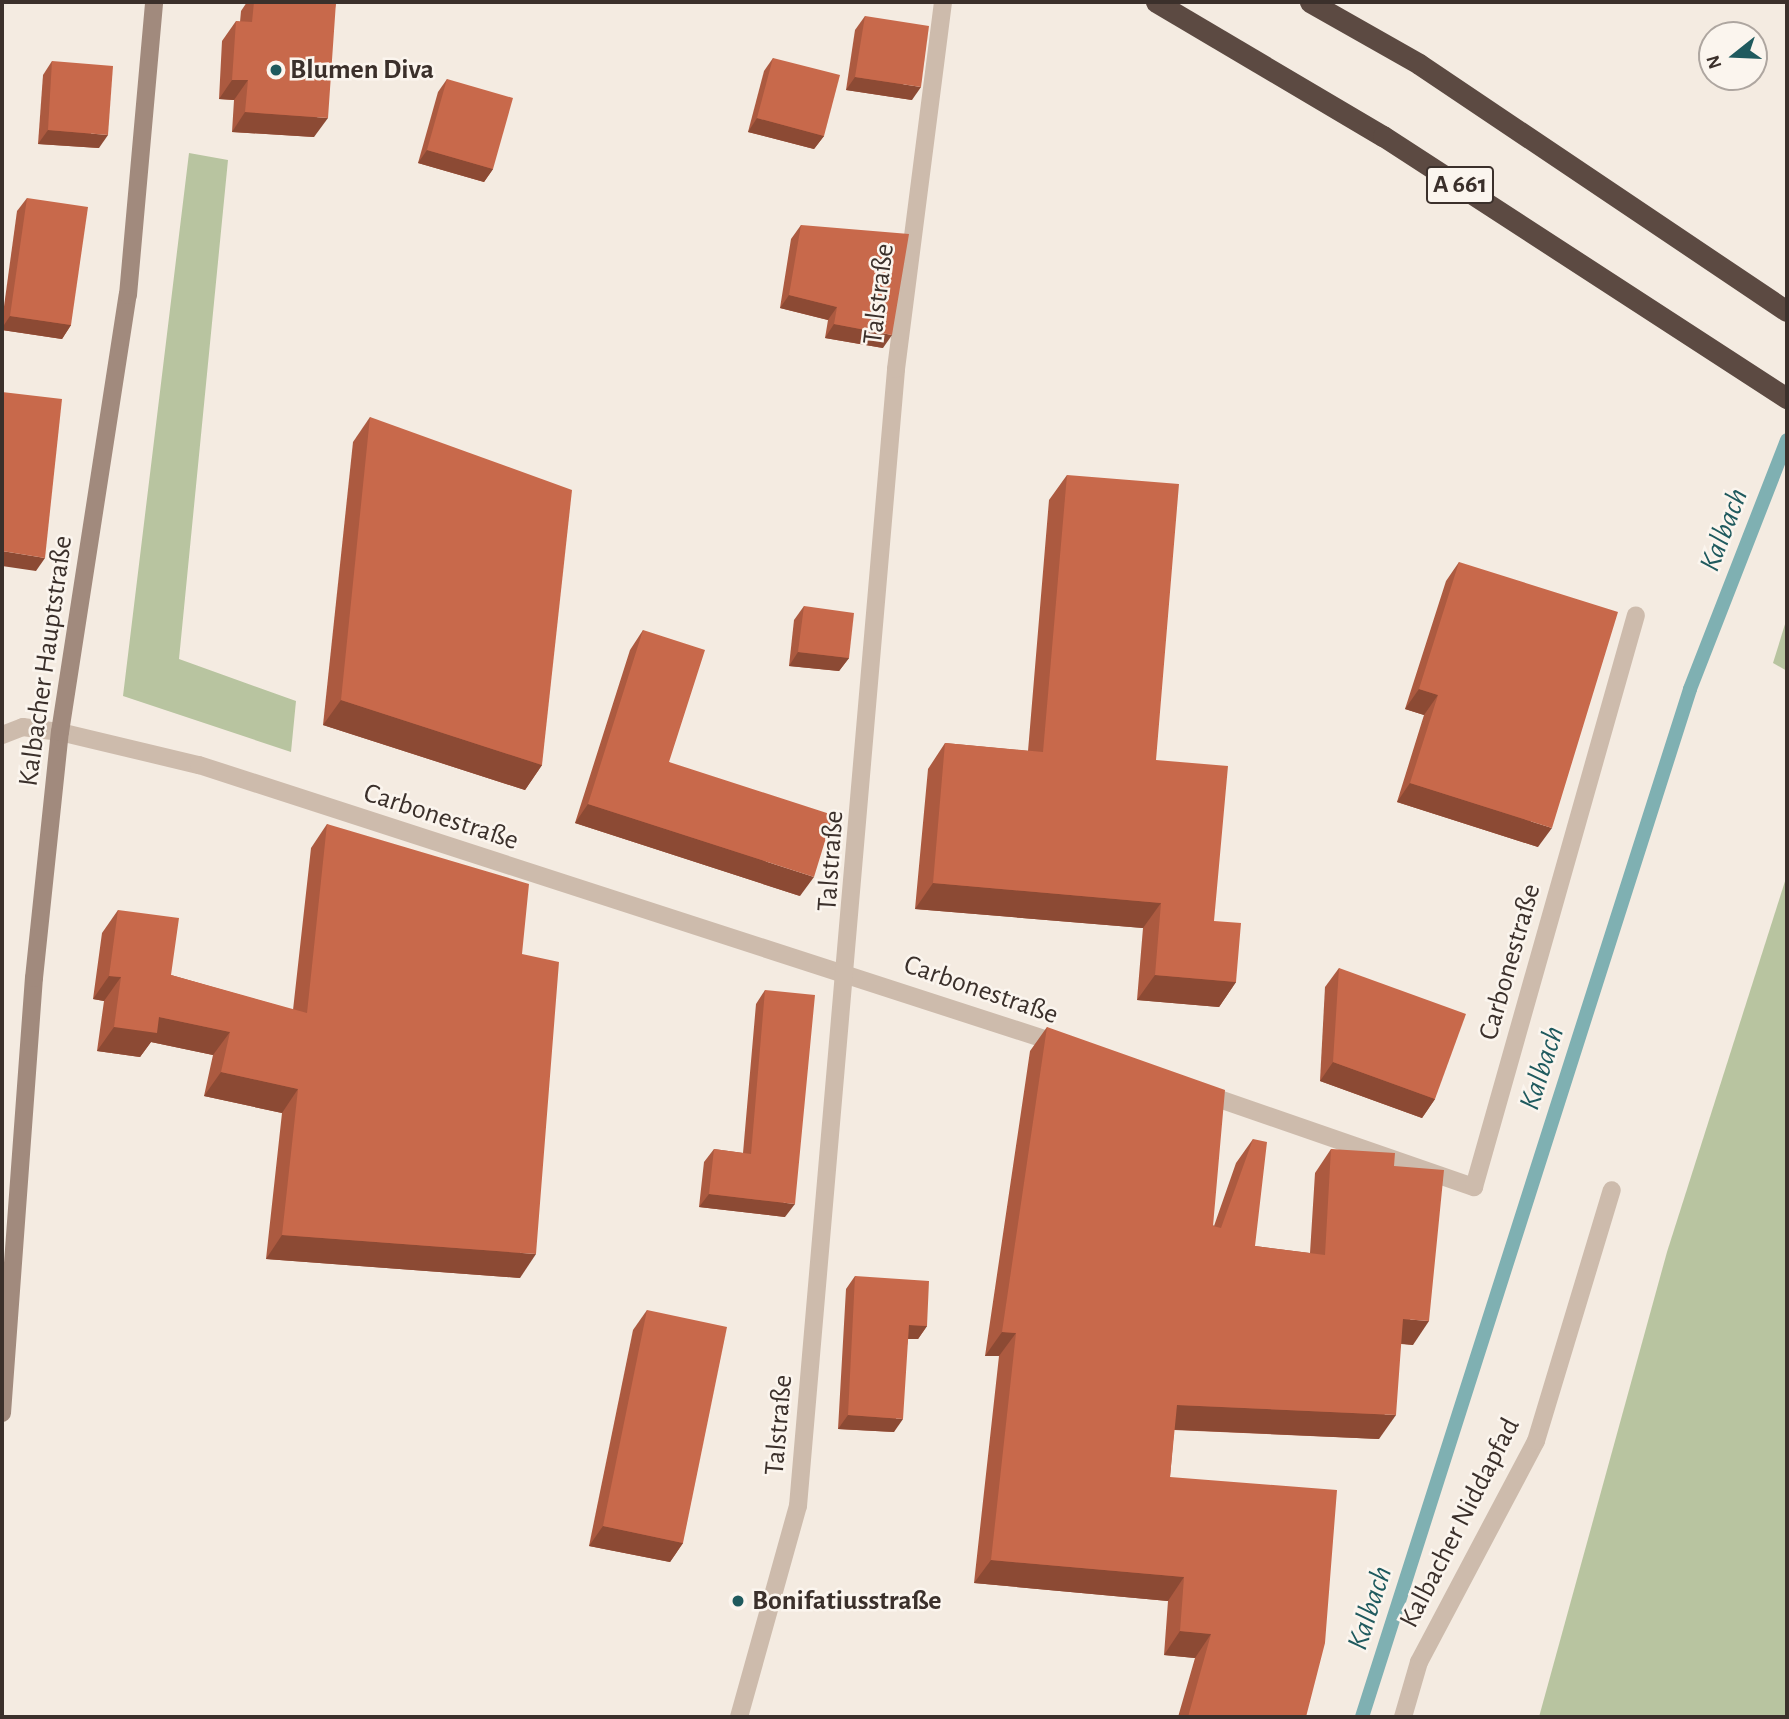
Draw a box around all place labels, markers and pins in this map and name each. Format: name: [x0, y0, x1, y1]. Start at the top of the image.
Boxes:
place label: Blumen Diva: [290, 53, 434, 87]
marker: Blumen Diva: [268, 62, 284, 78]
place label: Bonifatiusstraße: [752, 1584, 942, 1618]
marker: Bonifatiusstraße: [730, 1593, 746, 1609]

